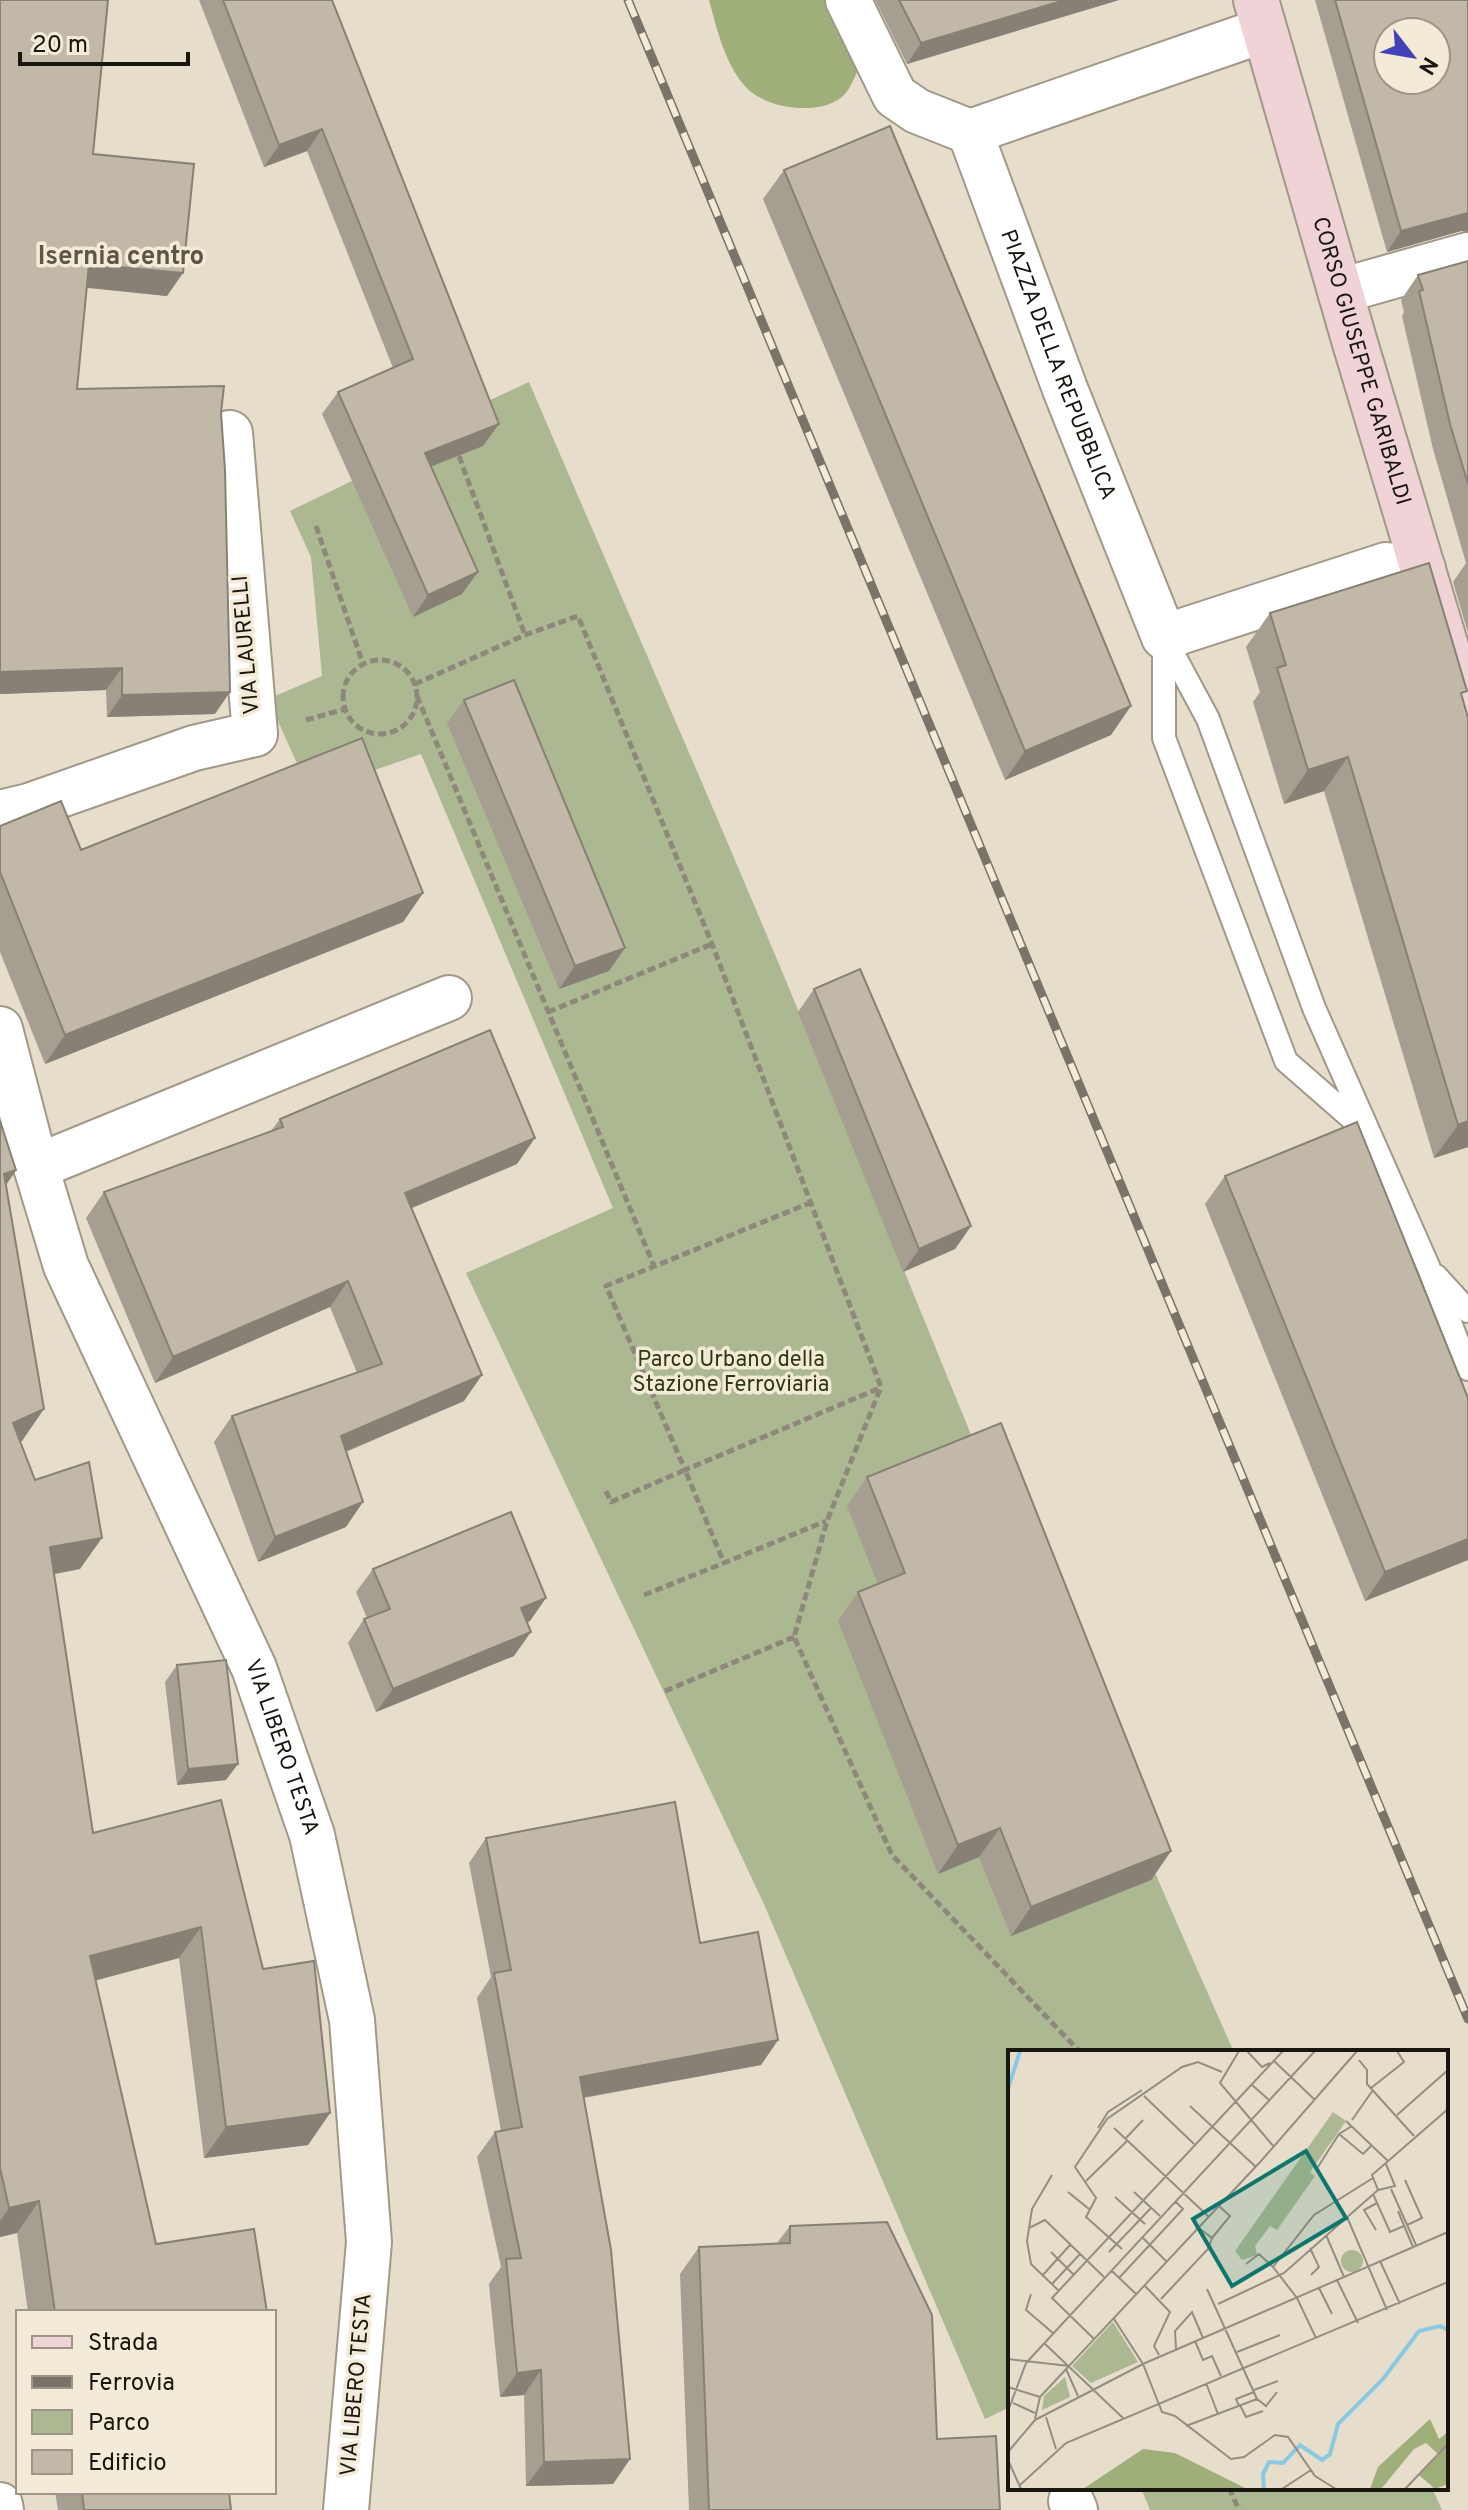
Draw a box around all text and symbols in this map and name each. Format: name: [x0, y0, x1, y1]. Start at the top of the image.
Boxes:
scale bar: [20, 16, 188, 66]
north arrow: [1372, 16, 1452, 96]
text: 20 m: [32, 31, 88, 61]
text: N: [1411, 51, 1443, 79]
street label: CORSO GIUSEPPE GARIBALDI: [1306, 214, 1416, 508]
street label: PIAZZA DELLA REPUBBLICA: [994, 226, 1121, 504]
district label: Isernia centro: [38, 241, 204, 274]
street label: VIA LAURELLI: [227, 574, 267, 716]
park label: Parco Urbano della Stazione Ferroviaria: [633, 1347, 829, 1399]
street label: VIA LIBERO TESTA: [238, 1655, 325, 1839]
inset map: [1008, 2050, 1448, 2490]
street label: VIA LIBERO TESTA: [336, 2292, 378, 2478]
legend: [16, 2310, 276, 2494]
text: Strada: [88, 2329, 158, 2359]
text: Ferrovia: [88, 2369, 175, 2399]
text: Parco: [88, 2409, 150, 2439]
text: Edificio: [88, 2449, 167, 2479]

